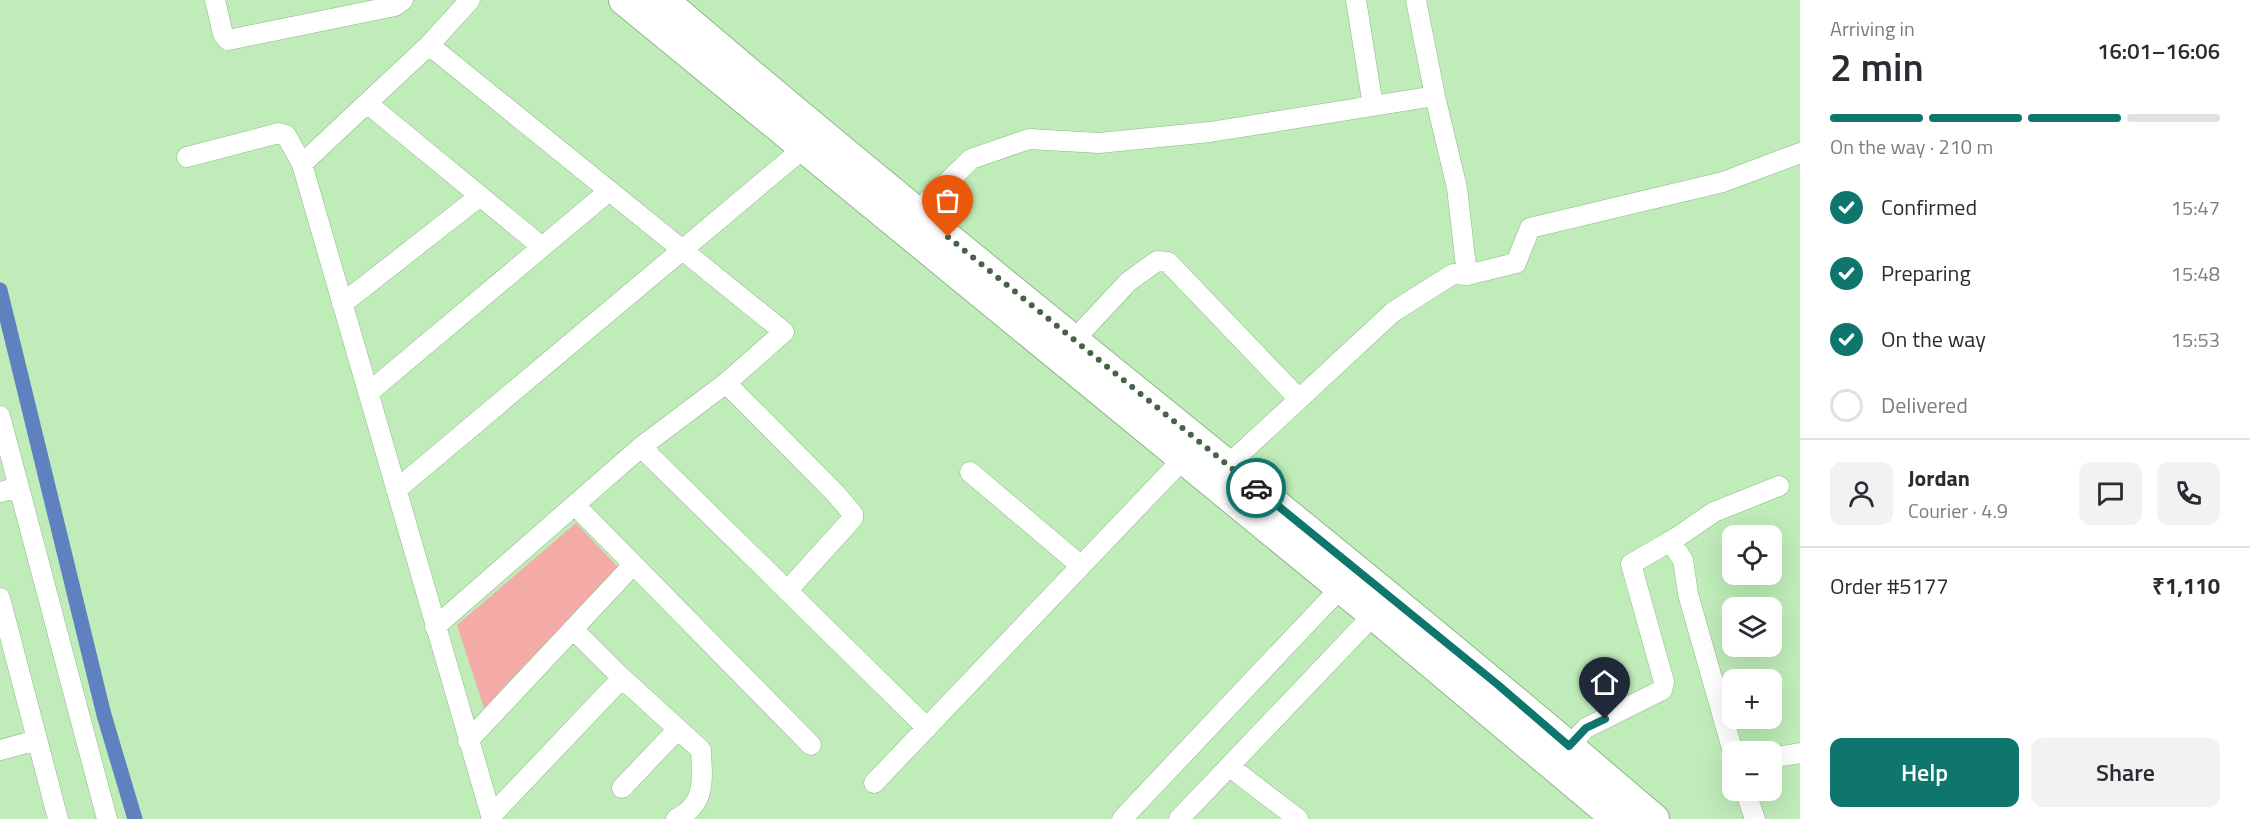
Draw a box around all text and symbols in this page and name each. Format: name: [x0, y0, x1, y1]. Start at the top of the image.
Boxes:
text: Arriving in: [1830, 13, 1915, 44]
text: 16:01–16:06: [2097, 34, 2220, 68]
text: 2 min: [1830, 37, 1924, 96]
text: On the way · 210 m: [1830, 131, 1993, 162]
pin: [922, 175, 973, 237]
icon: bag: [931, 184, 964, 217]
text: Confirmed: [1881, 190, 1977, 224]
icon: check: [1830, 191, 1863, 224]
text: 15:47: [2171, 192, 2220, 223]
text: Preparing: [1881, 256, 1971, 290]
icon: check: [1830, 257, 1863, 290]
text: 15:48: [2171, 258, 2220, 289]
text: On the way: [1881, 322, 1986, 356]
icon: check: [1830, 323, 1863, 356]
text: 15:53: [2171, 324, 2220, 355]
text: Delivered: [1881, 388, 1968, 422]
courier: [1226, 458, 1286, 518]
text: Jordan: [1908, 461, 1970, 495]
button: person: [1830, 462, 1893, 525]
button: chat: [2079, 462, 2142, 525]
button: phone: [2157, 462, 2220, 525]
icon: car: [1240, 472, 1273, 505]
text: Courier · 4.9: [1908, 495, 2008, 526]
map controls: [1722, 525, 1782, 801]
button: locate: [1722, 525, 1782, 585]
text: Order #5177: [1830, 569, 1949, 603]
text: ₹1,110: [2152, 569, 2220, 603]
button: layers: [1722, 597, 1782, 657]
pin: [1579, 657, 1630, 719]
icon: home: [1588, 666, 1621, 699]
button: +: [1722, 669, 1782, 729]
button: Help: [1830, 738, 2019, 807]
button: Share: [2031, 738, 2220, 807]
button: −: [1722, 741, 1782, 801]

